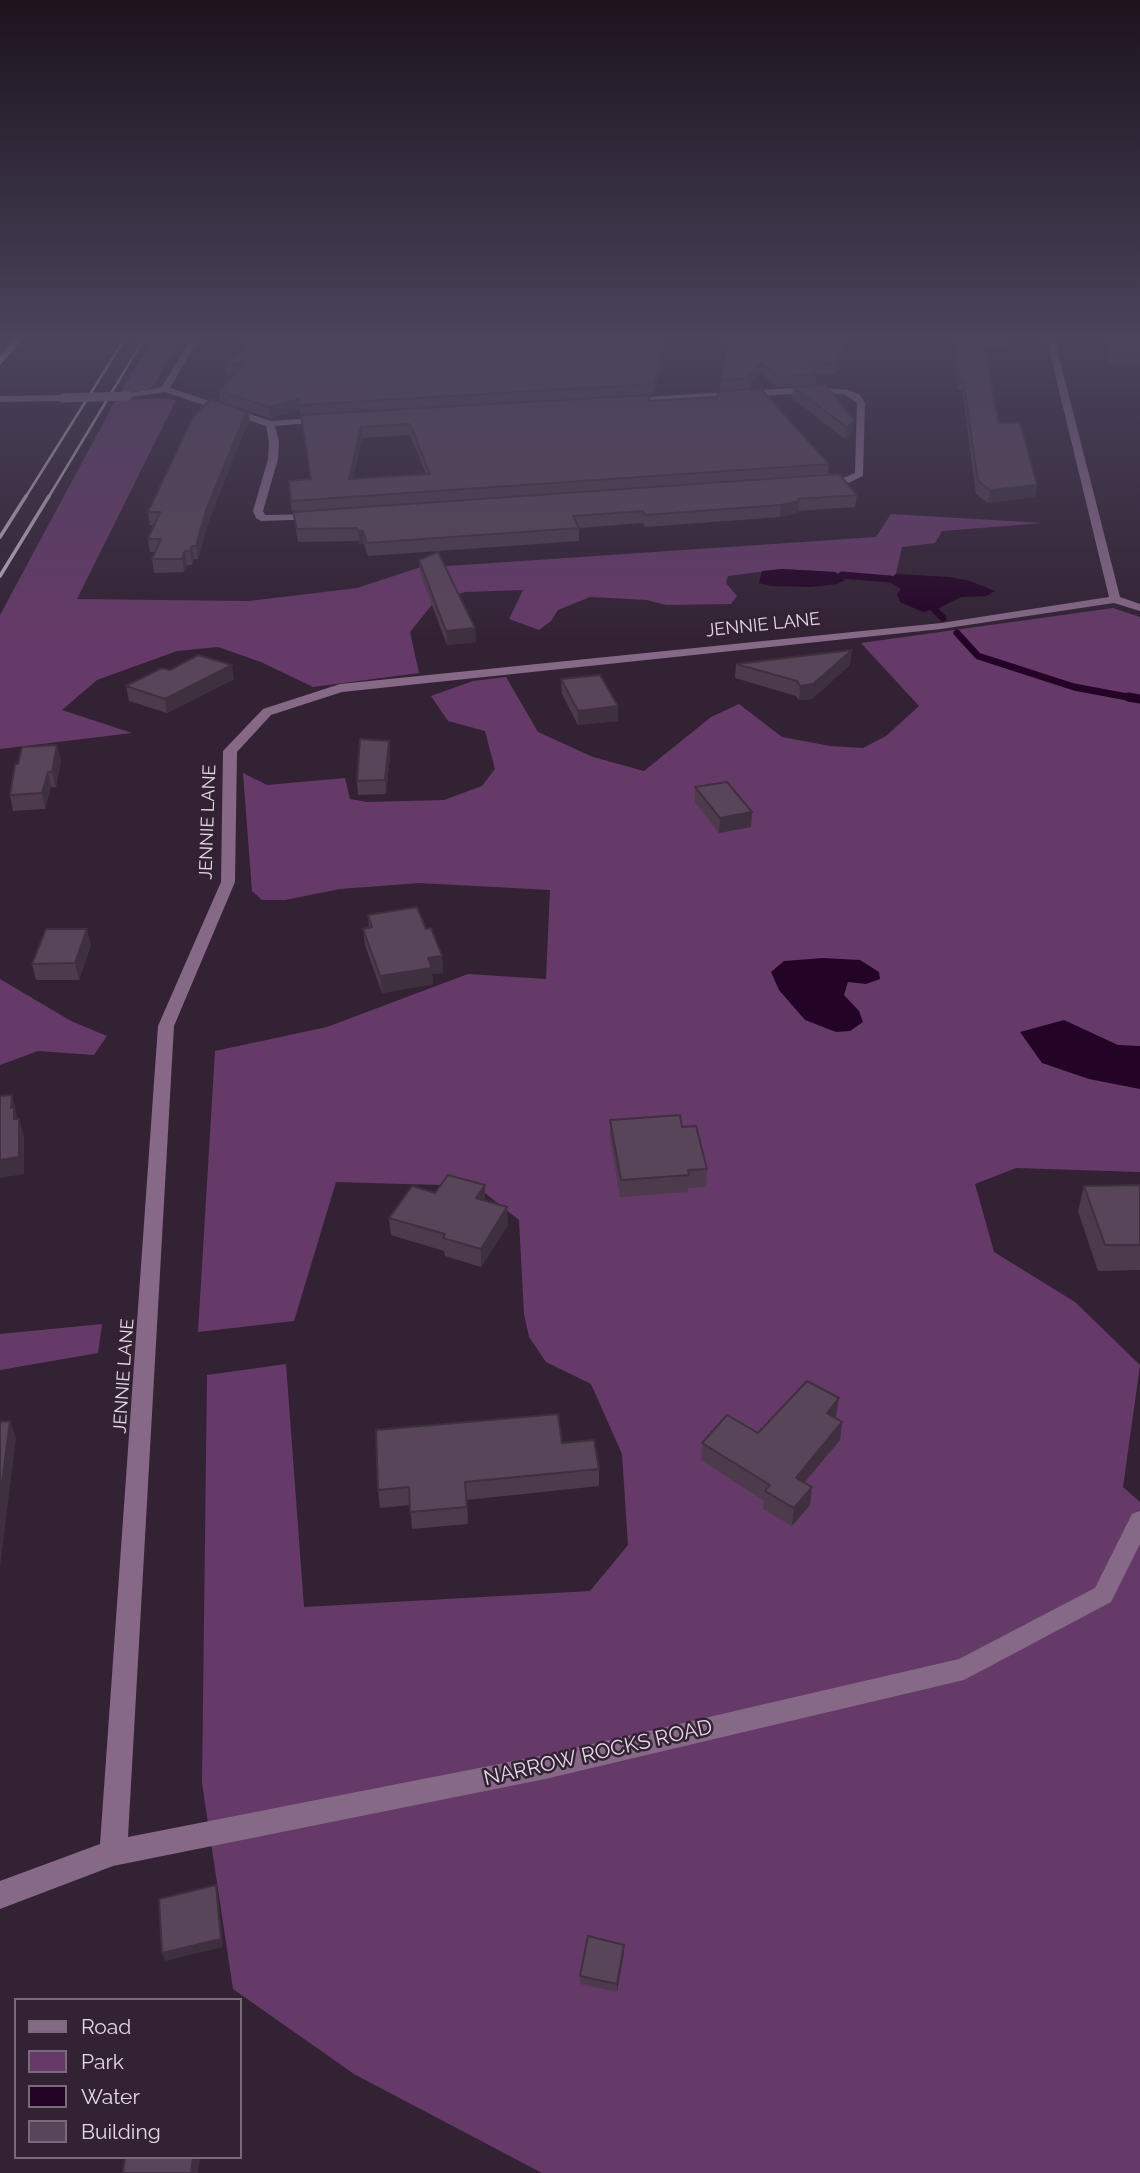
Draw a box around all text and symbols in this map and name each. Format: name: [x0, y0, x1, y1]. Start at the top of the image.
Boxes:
street label: JENNIE LANE: [705, 608, 821, 642]
street label: JENNIE LANE: [195, 764, 221, 880]
street label: JENNIE LANE: [109, 1318, 139, 1434]
street label: NARROW ROCKS ROAD: [481, 1714, 715, 1792]
legend: [14, 1998, 242, 2159]
text: Road: [81, 2014, 131, 2039]
text: Park: [81, 2049, 124, 2074]
text: Water: [81, 2084, 140, 2109]
text: Building: [81, 2119, 161, 2144]

